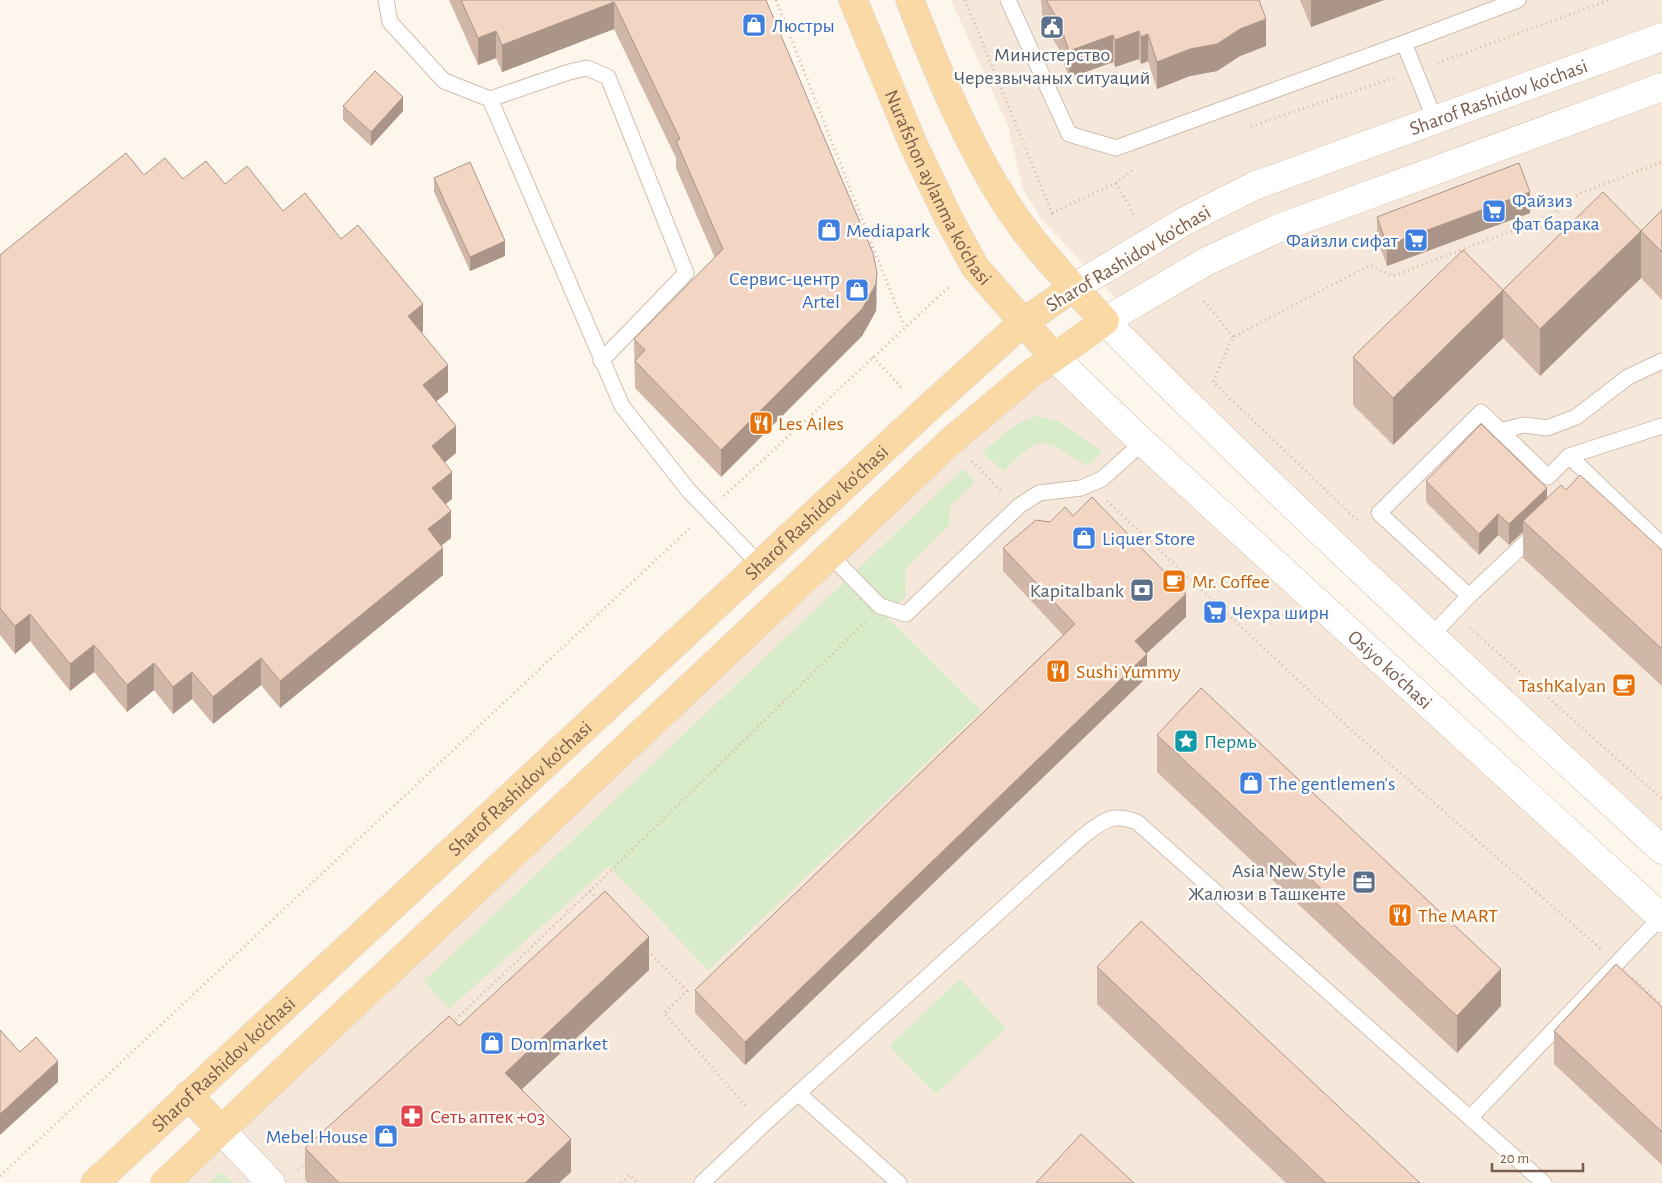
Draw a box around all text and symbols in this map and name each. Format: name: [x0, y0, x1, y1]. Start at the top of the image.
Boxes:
shop icon: Люстры: [741, 12, 767, 38]
public building icon: Министерство Черезвычаных ситуаций: [1039, 14, 1065, 40]
place label: Люстры: [772, 16, 835, 36]
place label: Министерство Черезвычаных ситуаций: [954, 45, 1150, 88]
street label: Sharof Rashidov ko'chasi: [1407, 56, 1590, 139]
street label: Nurafshon aylanma ko'chasi: [881, 87, 995, 289]
place label: Файзиз фат барака: [1512, 191, 1600, 234]
supermarket icon: Файзиз фат барака: [1481, 198, 1507, 224]
street label: Sharof Rashidov ko'chasi: [1043, 202, 1214, 316]
shop icon: Mediapark: [816, 217, 842, 243]
place label: Mediapark: [846, 221, 930, 241]
supermarket icon: Файзли сифат: [1403, 227, 1429, 253]
place label: Файзли сифат: [1286, 231, 1399, 251]
place label: Сервис-центр Artel: [729, 269, 840, 312]
shop icon: Сервис-центр Artel: [844, 277, 870, 303]
restaurant icon: Les Ailes: [748, 410, 774, 436]
place label: Les Ailes: [778, 414, 844, 434]
street label: Sharof Rashidov ko'chasi: [741, 442, 893, 584]
shop icon: Liquer Store: [1071, 525, 1097, 551]
place label: Liquer Store: [1102, 529, 1195, 549]
cafe icon: Mr. Coffee: [1161, 568, 1187, 594]
place label: Mr. Coffee: [1192, 572, 1270, 592]
bank icon: Kapitalbank: [1129, 577, 1155, 603]
place label: Kapitalbank: [1030, 581, 1124, 601]
supermarket icon: Чехра ширн: [1202, 599, 1228, 625]
place label: Чехра ширн: [1232, 603, 1329, 623]
street label: Osiyo ko'chasi: [1344, 627, 1436, 713]
restaurant icon: Sushi Yummy: [1045, 658, 1071, 684]
place label: Sushi Yummy: [1076, 662, 1181, 682]
cafe icon: TashKalyan: [1611, 672, 1637, 698]
place label: TashKalyan: [1518, 676, 1606, 696]
street label: Sharof Rashidov ko'chasi: [445, 717, 596, 860]
place icon: Пермь: [1173, 728, 1199, 754]
place label: Пермь: [1204, 732, 1257, 752]
shop icon: The gentlemen's: [1238, 770, 1264, 796]
place label: The gentlemen's: [1268, 774, 1395, 794]
place label: Asia New Style Жалюзи в Ташкенте: [1188, 861, 1346, 904]
office icon: Asia New Style Жалюзи в Ташкенте: [1351, 869, 1377, 895]
restaurant icon: The MART: [1387, 902, 1413, 928]
place label: The MART: [1418, 906, 1498, 926]
street label: Sharof Rashidov ko'chasi: [148, 993, 299, 1136]
shop icon: Dom market: [479, 1030, 505, 1056]
place label: Dom market: [510, 1034, 608, 1054]
pharmacy icon: Сеть аптек +03: [399, 1103, 425, 1129]
place label: Сеть аптек +03: [430, 1107, 545, 1127]
shop icon: Mebel House: [373, 1123, 399, 1149]
place label: Mebel House: [266, 1127, 368, 1147]
scale bar: [1492, 1140, 1583, 1172]
text: 20 m: [1500, 1151, 1529, 1166]

